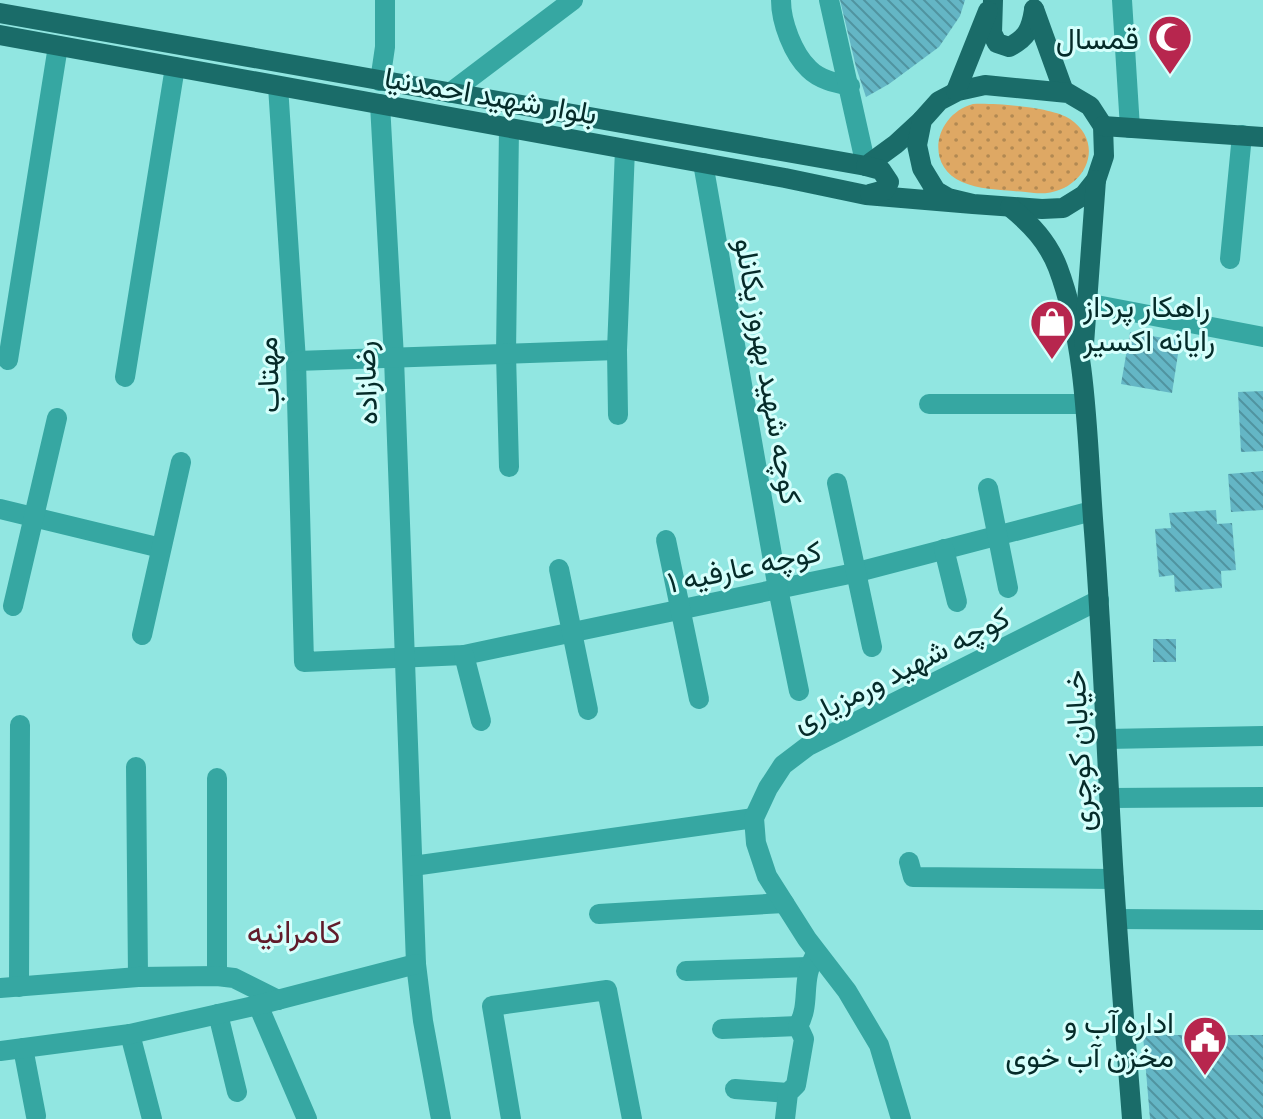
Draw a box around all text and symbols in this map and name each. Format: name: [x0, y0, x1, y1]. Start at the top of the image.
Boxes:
mosque icon: قمسال: [1146, 13, 1194, 76]
place label: قمسال: [1056, 19, 1139, 57]
street label: بلوار شهید احمدنیا: [382, 58, 600, 132]
street label: کوچه شهید بهروز یکانلو: [725, 235, 811, 508]
place label: راهکار پرداز رایانه اکسیر: [1082, 287, 1215, 359]
shop icon: راهکار پرداز رایانه اکسیر: [1028, 298, 1076, 361]
street label: مهتاب: [247, 336, 287, 414]
street label: رضازاده: [345, 340, 385, 426]
street label: کوچه عارفیه ۱: [664, 531, 825, 603]
street label: کوچه شهید ورمزیاری: [786, 598, 1016, 742]
street label: خیابان کوچری: [1055, 669, 1103, 833]
district label: کامرانیه: [247, 911, 341, 952]
place label: اداره آب و مخزن آب خوی: [1005, 1003, 1174, 1075]
public building icon: اداره آب و مخزن آب خوی: [1181, 1014, 1229, 1077]

